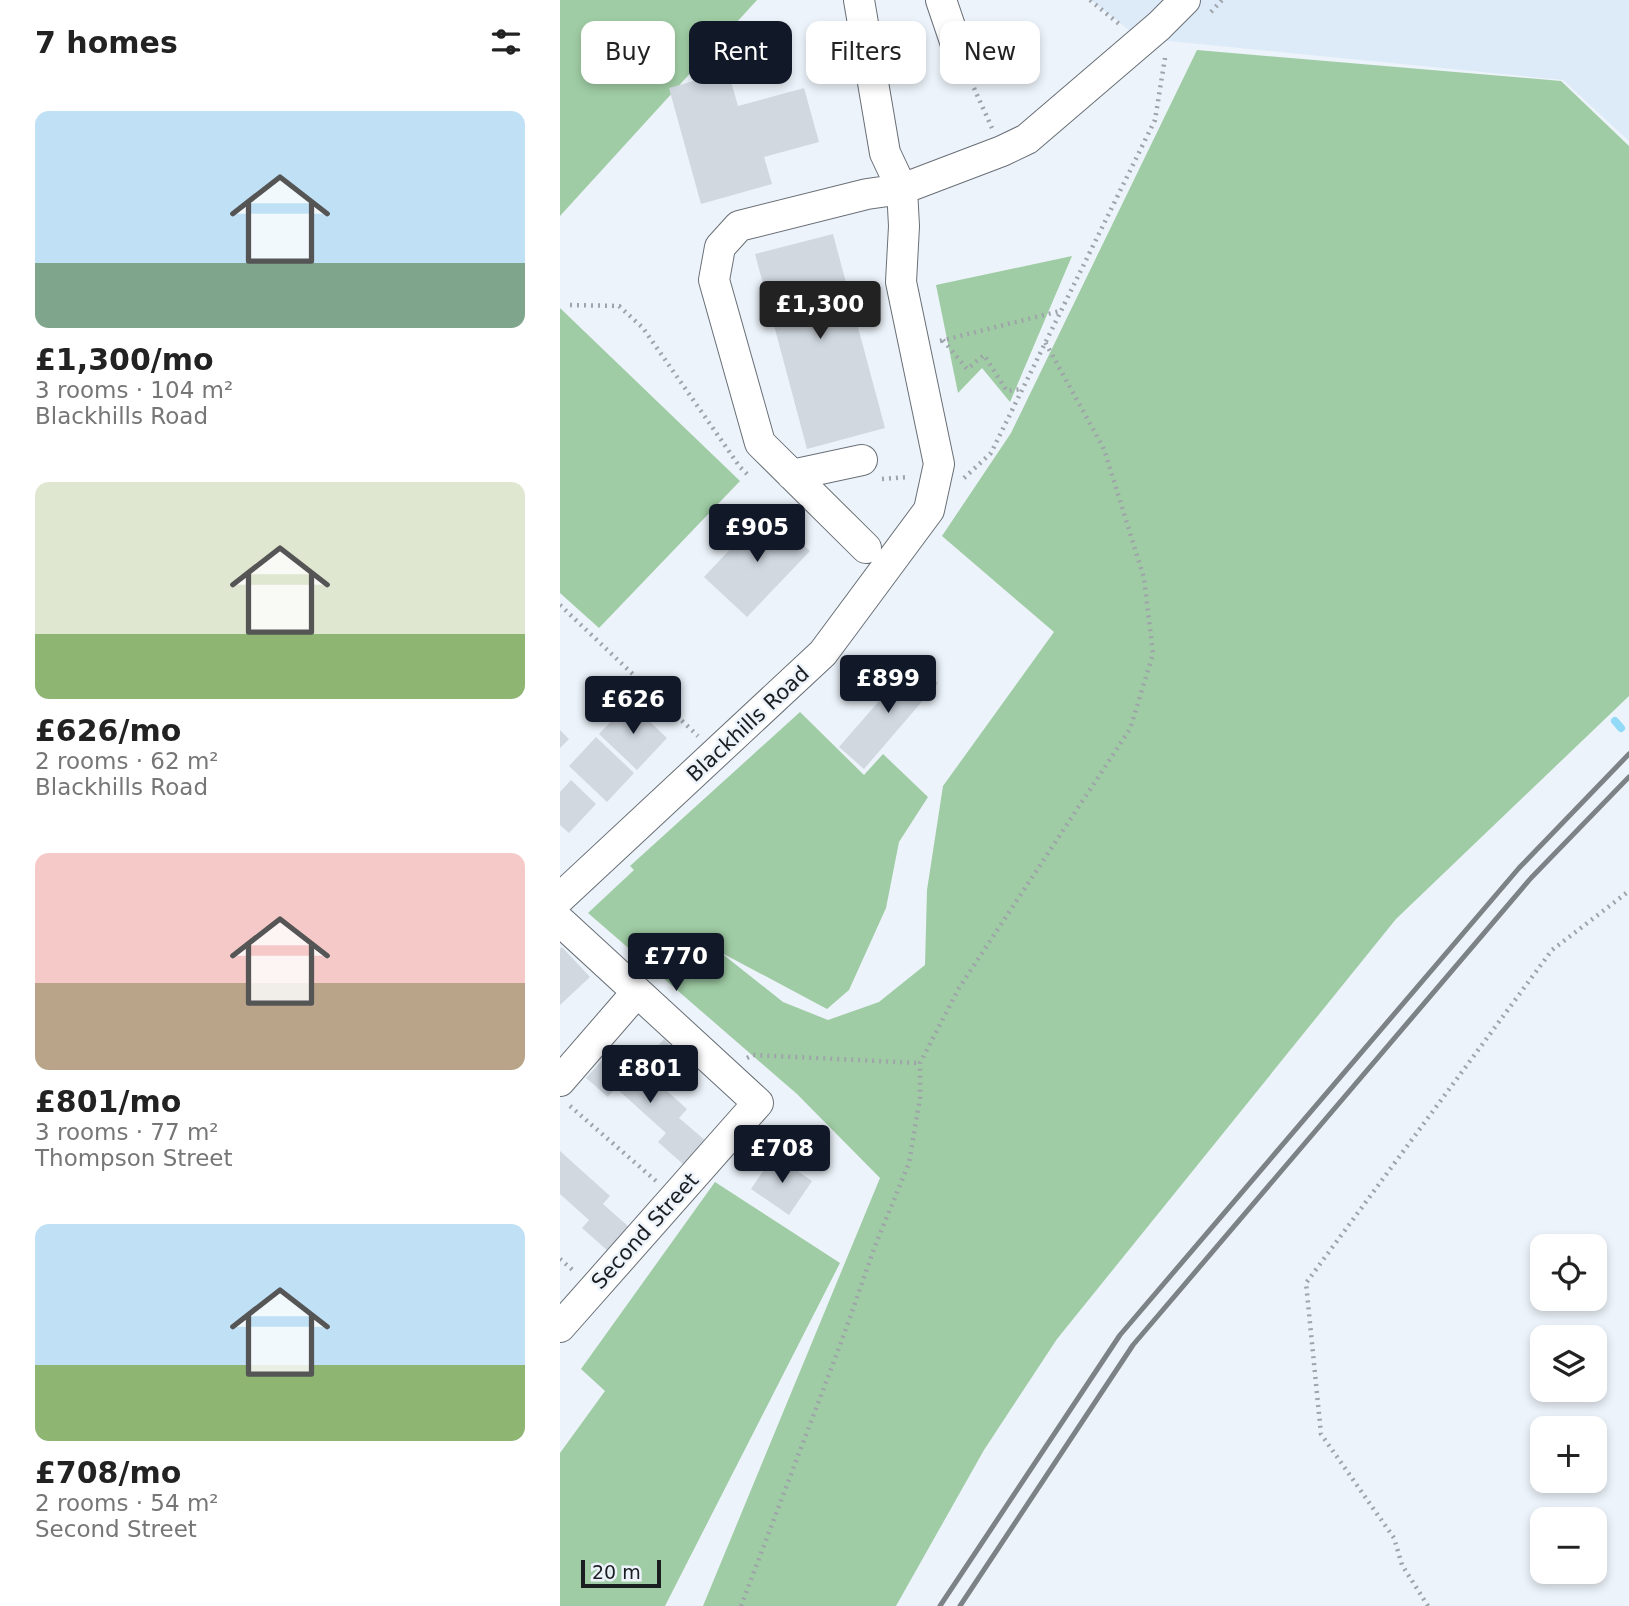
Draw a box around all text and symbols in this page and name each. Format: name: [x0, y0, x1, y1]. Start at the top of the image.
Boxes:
chip: Buy: [581, 21, 675, 84]
chip: Rent: [689, 21, 792, 84]
chip: Filters: [806, 21, 926, 84]
chip: New: [940, 21, 1040, 84]
icon: filters: [487, 23, 525, 61]
text: 7 homes: [35, 25, 178, 60]
icon: home: [217, 156, 343, 282]
pin: £1,300: [763, 282, 877, 341]
text: £1,300: [776, 291, 864, 317]
text: £1,300/mo: [35, 342, 214, 377]
text: 3 rooms · 104 m²: [35, 377, 233, 403]
text: Blackhills Road: [35, 403, 208, 429]
pin: £905: [716, 504, 798, 564]
text: £905: [725, 514, 789, 540]
icon: home: [217, 527, 343, 653]
pin: £899: [847, 656, 929, 715]
street label: Blackhills Road: [682, 661, 814, 787]
text: £899: [856, 665, 920, 691]
pin: £626: [592, 676, 674, 736]
text: £626: [601, 686, 665, 712]
text: £626/mo: [35, 713, 181, 748]
text: 2 rooms · 62 m²: [35, 748, 219, 774]
text: Blackhills Road: [35, 774, 208, 800]
icon: home: [217, 898, 343, 1024]
pin: £770: [635, 934, 717, 993]
text: £770: [644, 943, 708, 969]
pin: £801: [609, 1046, 691, 1105]
text: £801: [618, 1055, 682, 1081]
text: £801/mo: [35, 1084, 181, 1119]
text: 3 rooms · 77 m²: [35, 1119, 219, 1145]
pin: £708: [741, 1126, 823, 1185]
text: £708: [750, 1135, 814, 1161]
text: Thompson Street: [35, 1145, 233, 1171]
street label: Second Street: [587, 1168, 703, 1294]
map controls: [1530, 1234, 1607, 1584]
button: locate: [1530, 1234, 1607, 1311]
icon: home: [217, 1269, 343, 1395]
button: layers: [1530, 1325, 1607, 1402]
button: +: [1530, 1416, 1607, 1493]
text: £708/mo: [35, 1455, 181, 1490]
text: 2 rooms · 54 m²: [35, 1490, 219, 1516]
button: −: [1530, 1507, 1607, 1584]
text: Second Street: [35, 1516, 197, 1542]
scale bar: [581, 1557, 662, 1589]
text: 20 m: [592, 1561, 641, 1583]

